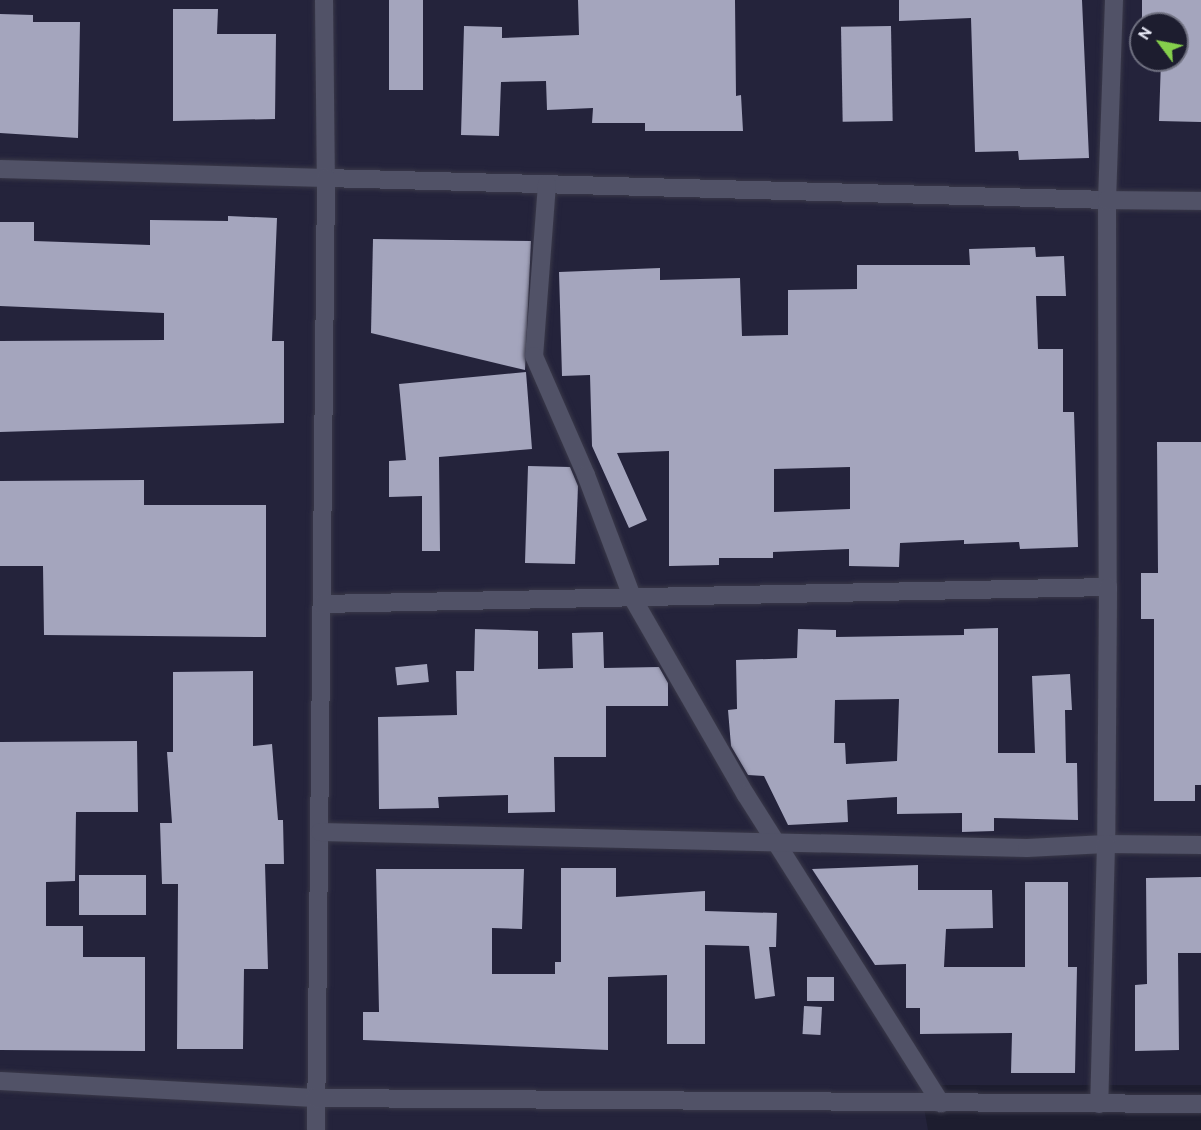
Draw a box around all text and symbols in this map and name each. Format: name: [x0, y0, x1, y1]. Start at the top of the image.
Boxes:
north arrow: [1129, 12, 1189, 72]
text: N: [1134, 23, 1156, 43]

